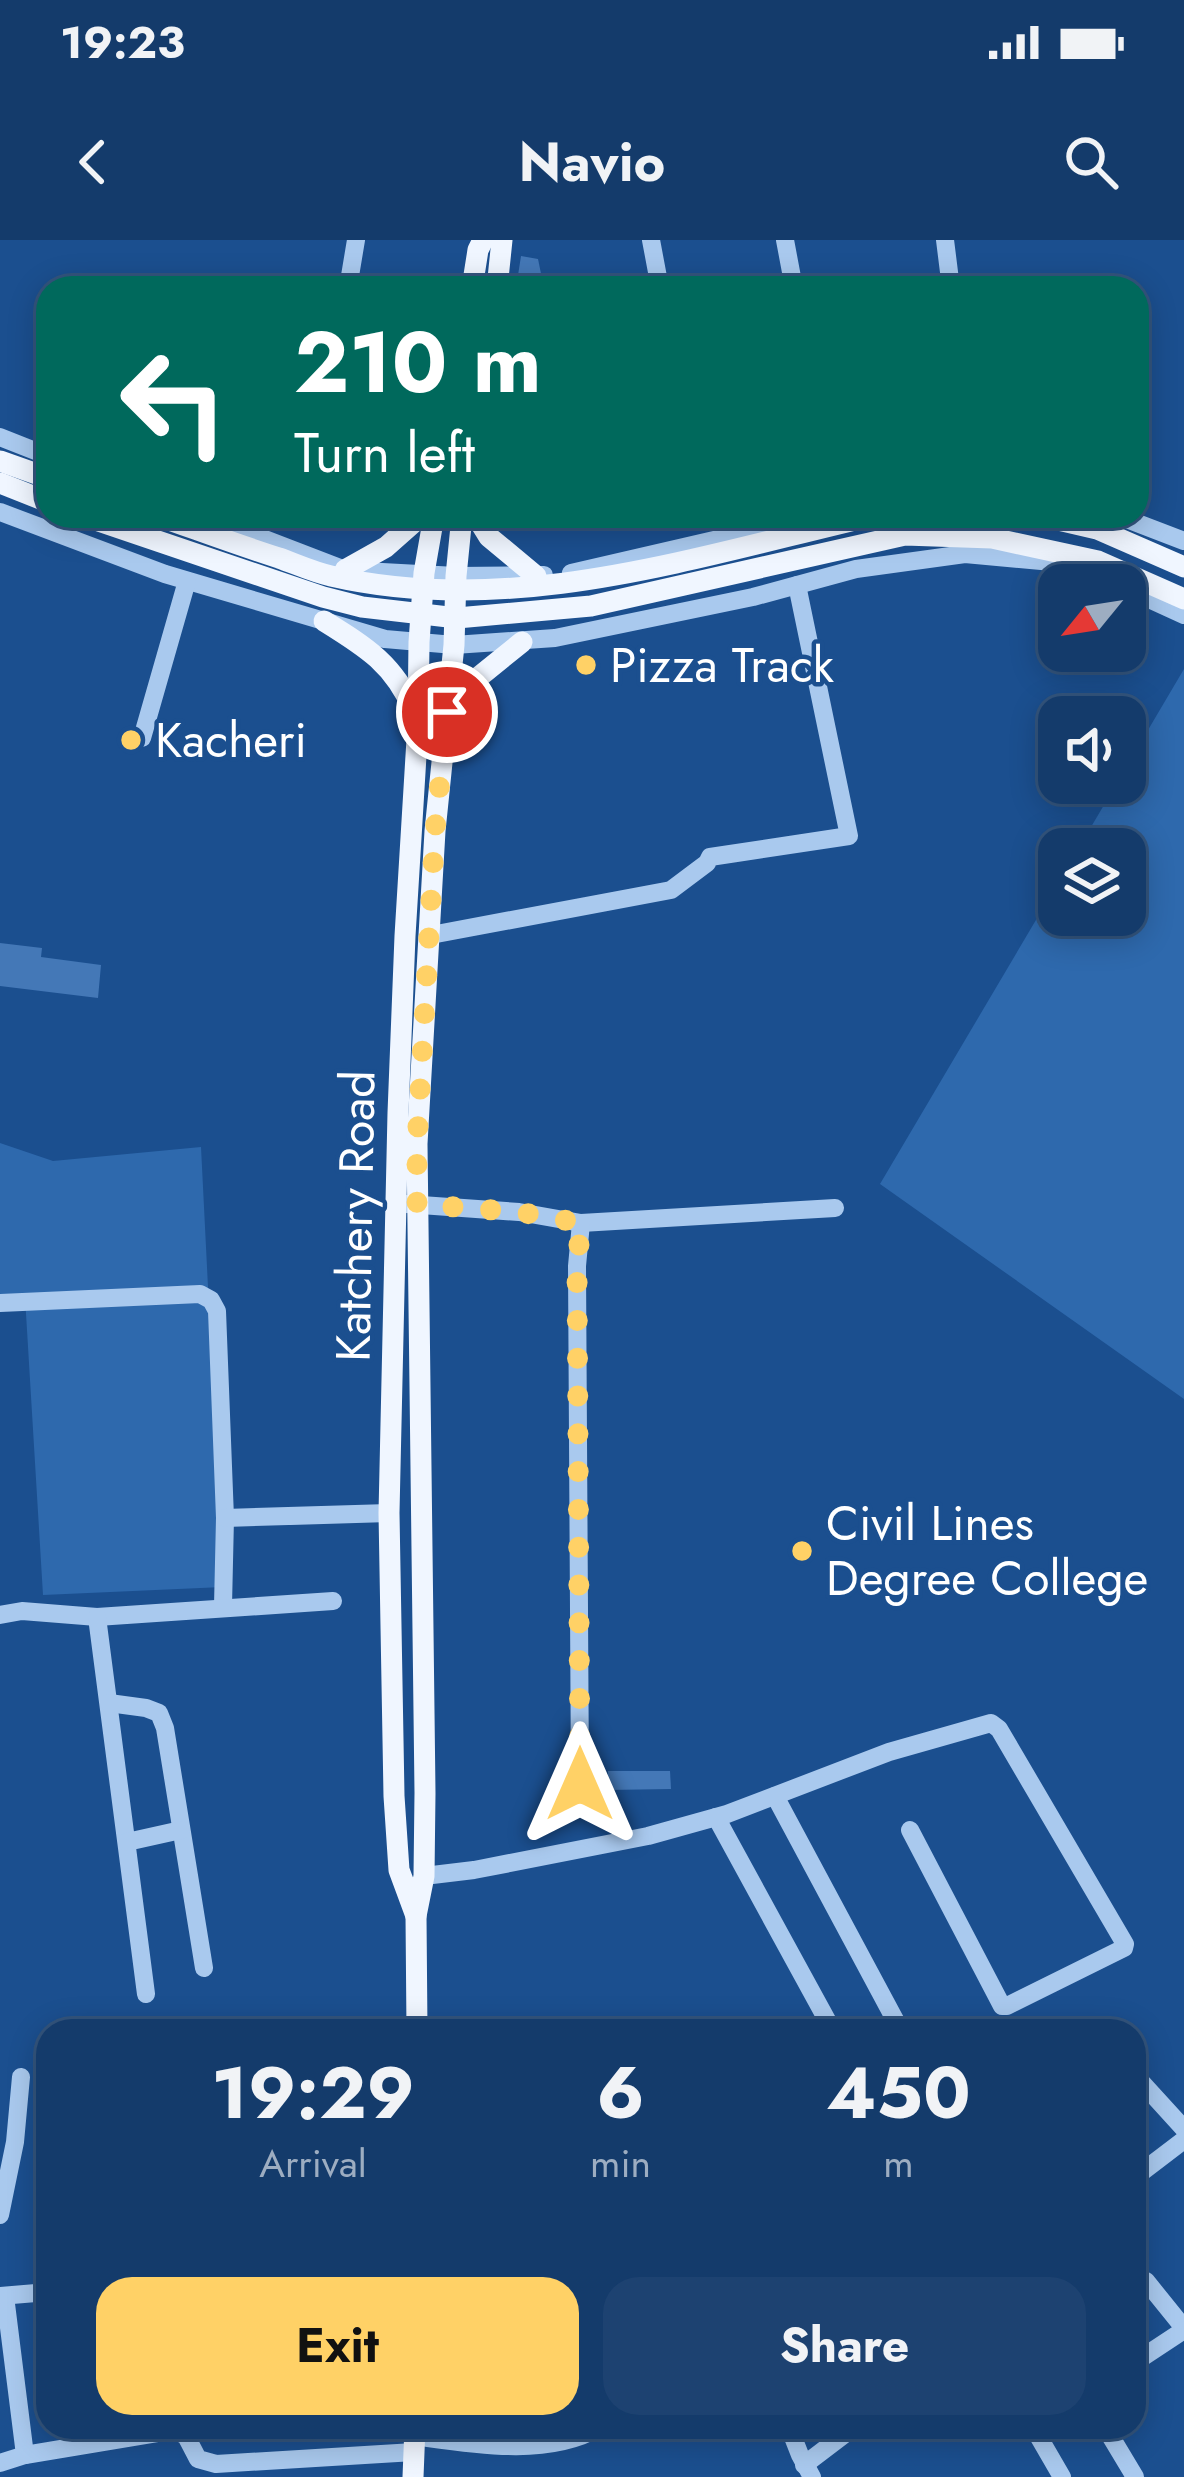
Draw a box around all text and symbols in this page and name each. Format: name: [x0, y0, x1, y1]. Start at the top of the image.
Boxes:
text: 19:23: [60, 10, 185, 75]
text: Navio: [519, 123, 665, 201]
icon: back: [60, 129, 126, 195]
icon: search: [1058, 129, 1124, 195]
text: 210 m: [294, 302, 542, 424]
icon: left: [96, 324, 252, 480]
text: Turn left: [294, 414, 475, 492]
north arrow: [1038, 564, 1146, 672]
map controls: [1038, 564, 1146, 936]
place label: Pizza Track: [610, 631, 835, 700]
marker: Pizza Track: [573, 652, 599, 678]
pin: [396, 661, 498, 763]
icon: arrive: [414, 679, 480, 745]
button: sound: [1038, 696, 1146, 804]
place label: Kacheri: [155, 706, 307, 775]
marker: Kacheri: [118, 727, 144, 753]
button: layers: [1038, 828, 1146, 936]
street label: Katchery Road: [318, 1070, 393, 1362]
place label: Civil Lines Degree College: [826, 1489, 1148, 1613]
marker: Civil Lines Degree College: [789, 1538, 815, 1564]
position arrow: [517, 1721, 643, 1847]
text: 19:29: [211, 2041, 415, 2145]
text: 6: [596, 2041, 645, 2145]
text: 450: [826, 2041, 971, 2145]
text: Arrival: [259, 2135, 367, 2192]
text: min: [590, 2135, 651, 2192]
text: m: [883, 2135, 914, 2192]
button: Exit: [96, 2277, 579, 2415]
button: Share: [603, 2277, 1086, 2415]

